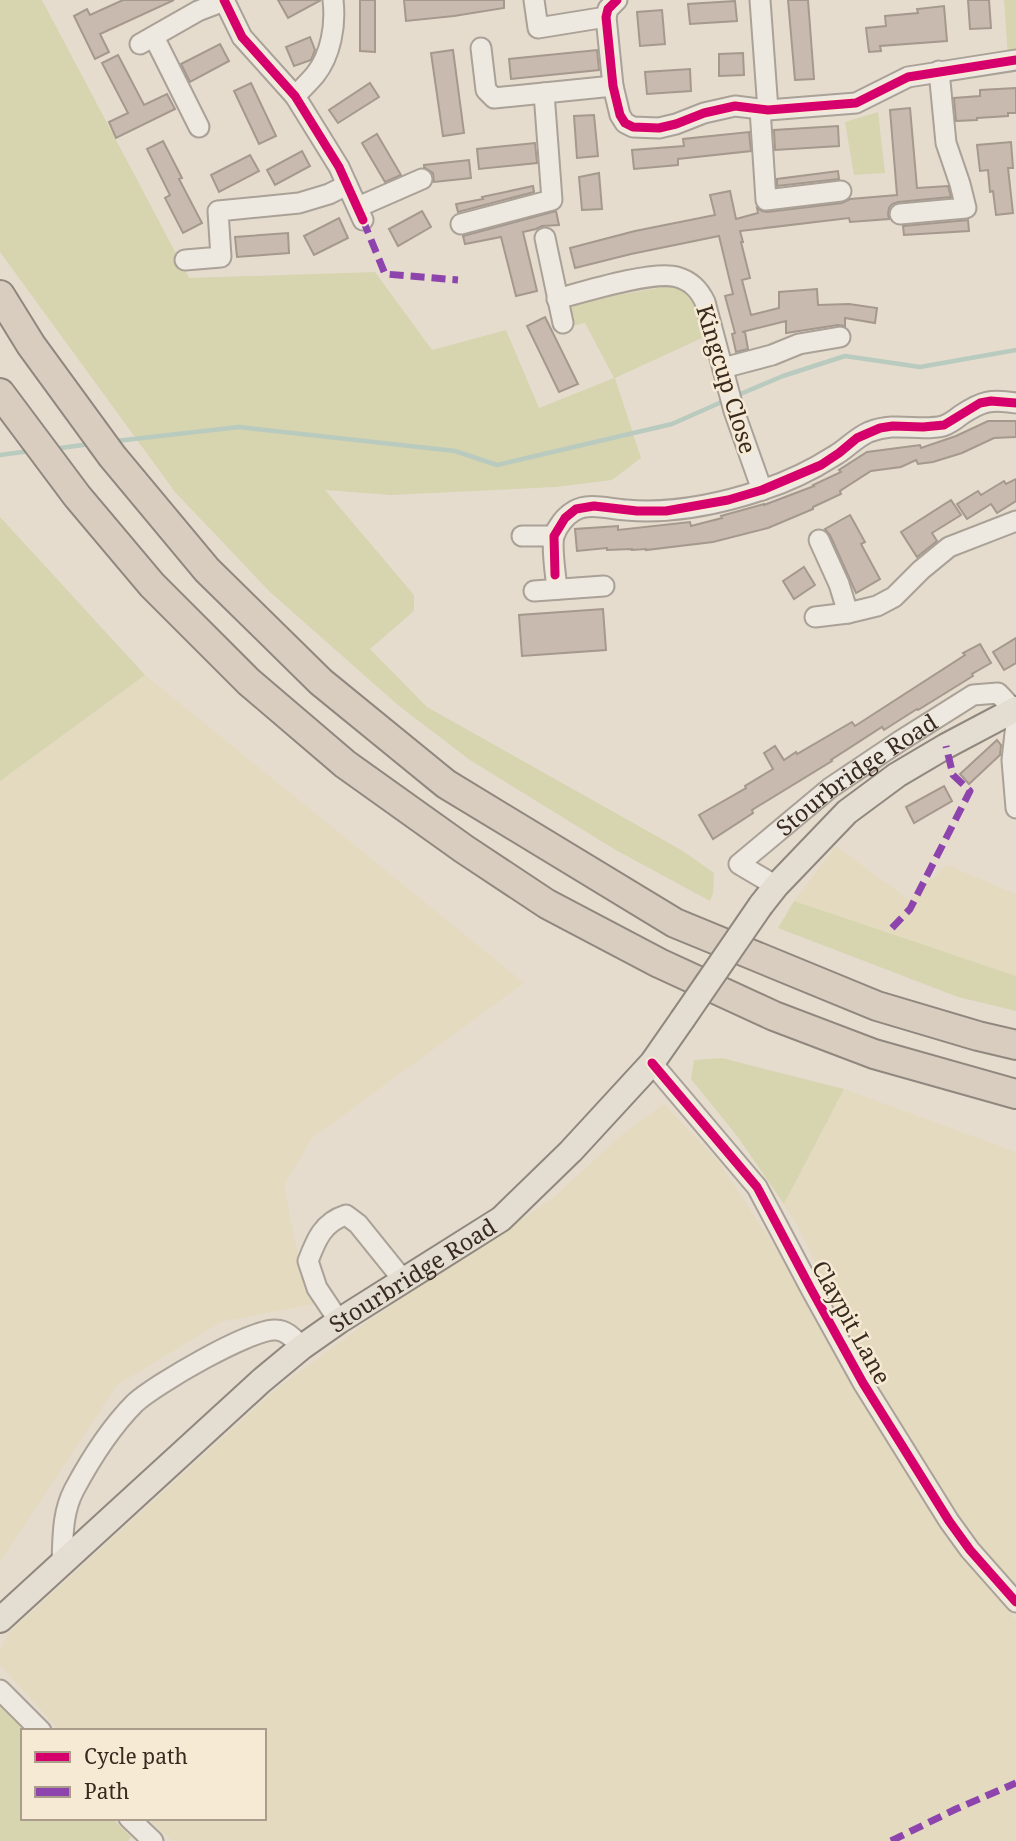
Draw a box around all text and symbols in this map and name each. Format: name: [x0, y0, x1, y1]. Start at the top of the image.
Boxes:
street label: Kingcup Close: [689, 301, 765, 457]
street label: Stourbridge Road: [769, 706, 943, 843]
street label: Stourbridge Road: [322, 1210, 502, 1339]
street label: Claypit Lane: [805, 1254, 899, 1390]
legend: [21, 1729, 266, 1820]
text: Cycle path: [84, 1742, 188, 1770]
text: Path: [84, 1777, 129, 1805]

